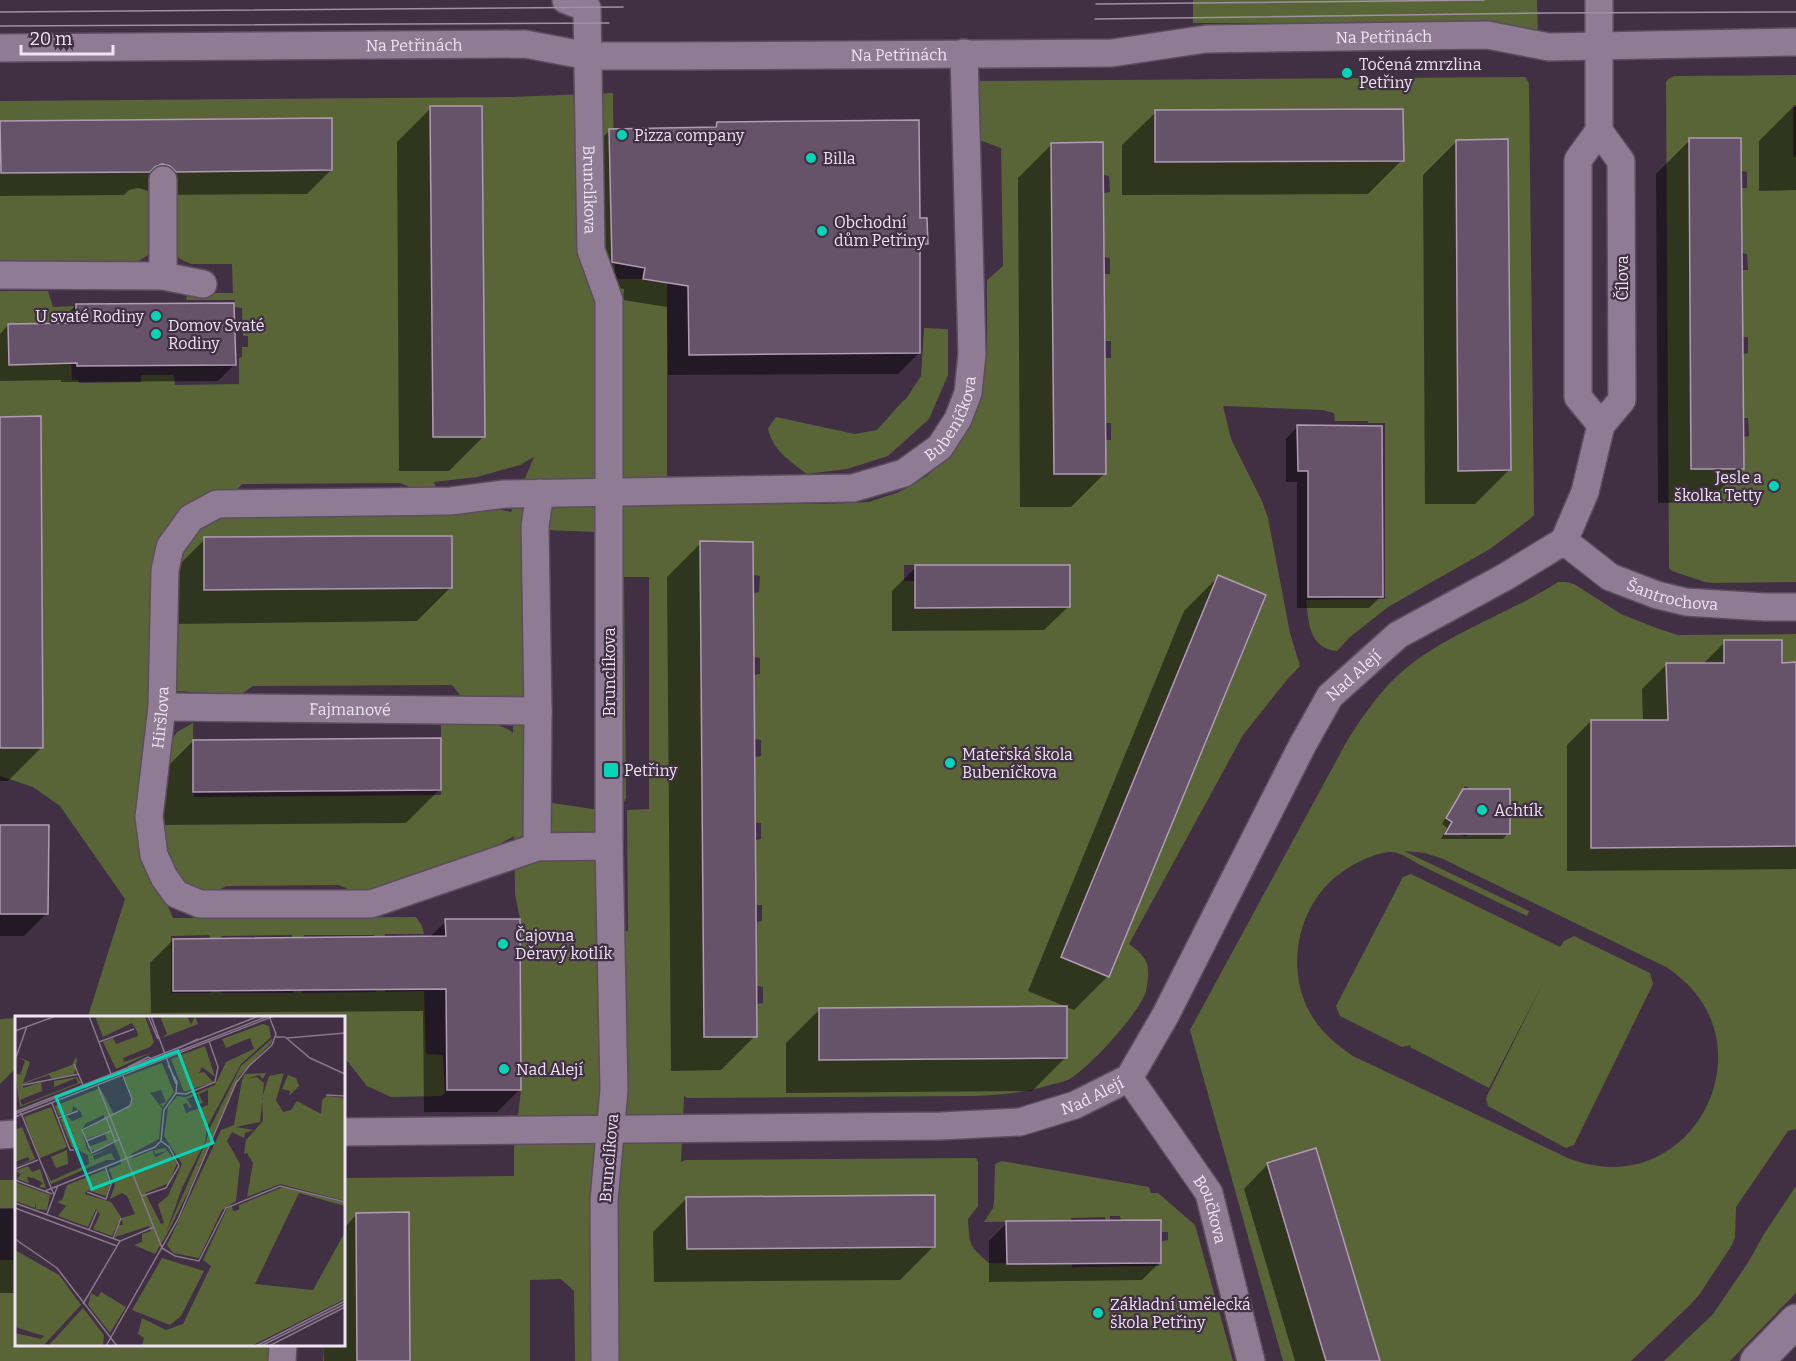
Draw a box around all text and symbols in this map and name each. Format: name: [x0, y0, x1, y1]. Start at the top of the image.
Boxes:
scale bar: [21, 18, 112, 56]
street label: Na Petřinách: [1335, 26, 1432, 47]
text: 20 m: [30, 28, 72, 50]
street label: Na Petřinách: [366, 35, 462, 55]
street label: Na Petřinách: [850, 45, 947, 64]
place label: Točená zmrzlina Petřiny: [1359, 55, 1482, 92]
marker: Točená zmrzlina Petřiny: [1340, 66, 1354, 80]
place label: Pizza company: [634, 126, 745, 145]
marker: Pizza company: [615, 128, 629, 142]
street label: Brunclíkova: [580, 145, 600, 234]
place label: Billa: [823, 149, 856, 168]
marker: Billa: [804, 151, 818, 165]
place label: Obchodní dům Petřiny: [834, 213, 926, 250]
marker: Obchodní dům Petřiny: [815, 224, 829, 238]
street label: Čílova: [1612, 255, 1632, 301]
place label: U svaté Rodiny: [35, 307, 145, 326]
marker: U svaté Rodiny: [149, 309, 163, 323]
place label: Domov Svaté Rodiny: [168, 316, 265, 353]
marker: Domov Svaté Rodiny: [149, 327, 163, 341]
street label: Bubeníčkova: [921, 375, 979, 465]
place label: Jesle a školka Tetty: [1674, 468, 1763, 505]
marker: Jesle a školka Tetty: [1767, 479, 1781, 493]
street label: Šantrochova: [1624, 574, 1719, 614]
street label: Brunclíkova: [600, 627, 619, 716]
street label: Nad Alejí: [1322, 646, 1385, 705]
street label: Hiršlova: [148, 686, 172, 750]
street label: Fajmanové: [309, 699, 391, 719]
place label: Mateřská škola Bubeníčkova: [962, 745, 1073, 782]
marker: Mateřská škola Bubeníčkova: [943, 756, 957, 770]
marker: Petřiny: [602, 761, 620, 779]
place label: Petřiny: [624, 761, 678, 780]
place label: Achtík: [1494, 801, 1543, 820]
marker: Achtík: [1475, 803, 1489, 817]
place label: Čajovna Děravý kotlík: [515, 925, 612, 963]
marker: Čajovna Děravý kotlík: [496, 937, 510, 951]
inset map: [15, 1016, 345, 1346]
place label: Nad Alejí: [516, 1060, 583, 1079]
marker: Nad Alejí: [497, 1062, 511, 1076]
street label: Nad Alejí: [1059, 1073, 1127, 1118]
street label: Brunclíkova: [596, 1113, 622, 1203]
street label: Boučkova: [1190, 1171, 1231, 1246]
place label: Základní umělecká škola Petřiny: [1110, 1295, 1251, 1332]
marker: Základní umělecká škola Petřiny: [1091, 1306, 1105, 1320]

